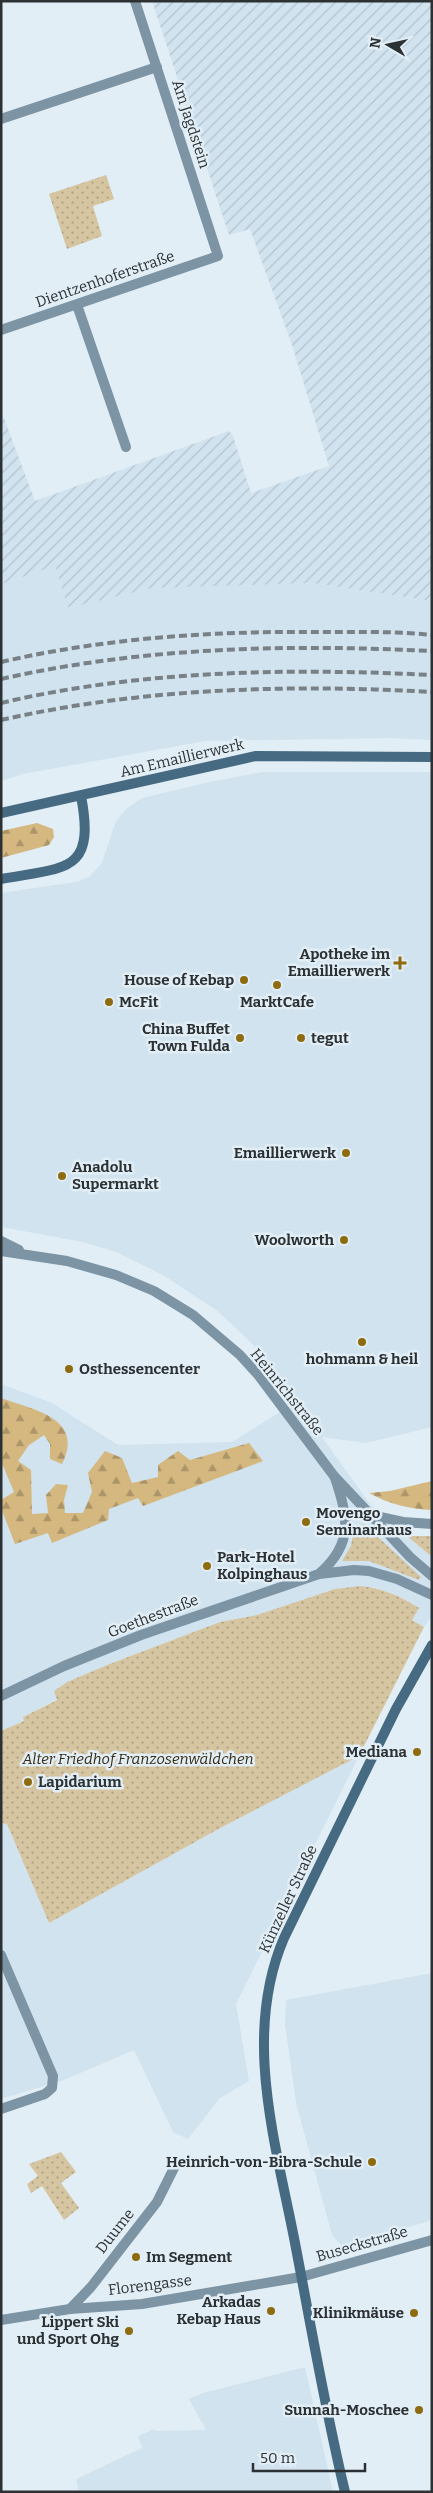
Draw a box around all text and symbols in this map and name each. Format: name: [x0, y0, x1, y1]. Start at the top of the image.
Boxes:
north arrow: [363, 20, 413, 70]
text: N: [366, 36, 385, 50]
street label: Am Jagdstein: [168, 77, 214, 171]
street label: Dientzenhoferstraße: [33, 247, 177, 311]
street label: Am Emaillierwerk: [118, 735, 246, 781]
place label: Apotheke im Emaillierwerk: [288, 945, 391, 980]
marker: Apotheke im Emaillierwerk: [394, 957, 406, 969]
place label: House of Kebap: [124, 971, 234, 989]
marker: House of Kebap: [238, 974, 250, 986]
marker: MarktCafe: [271, 979, 283, 991]
place label: McFit: [119, 993, 159, 1011]
place label: MarktCafe: [240, 993, 314, 1011]
marker: McFit: [103, 996, 115, 1008]
place label: China Buffet Town Fulda: [142, 1020, 231, 1055]
place label: tegut: [311, 1029, 349, 1047]
marker: China Buffet Town Fulda: [234, 1032, 246, 1044]
marker: tegut: [295, 1032, 307, 1044]
place label: Emaillierwerk: [234, 1144, 336, 1162]
marker: Emaillierwerk: [340, 1147, 352, 1159]
place label: Anadolu Supermarkt: [72, 1158, 159, 1193]
marker: Anadolu Supermarkt: [56, 1170, 68, 1182]
place label: Woolworth: [255, 1231, 334, 1249]
marker: Woolworth: [338, 1234, 350, 1246]
marker: hohmann & heil: [356, 1336, 368, 1348]
street label: Heinrichstraße: [247, 1345, 327, 1439]
place label: hohmann & heil: [306, 1350, 419, 1368]
place label: Osthessencenter: [79, 1360, 200, 1378]
marker: Osthessencenter: [63, 1363, 75, 1375]
place label: Movengo Seminarhaus: [316, 1504, 412, 1539]
marker: Movengo Seminarhaus: [300, 1516, 312, 1528]
place label: Park-Hotel Kolpinghaus: [217, 1548, 307, 1583]
marker: Park-Hotel Kolpinghaus: [201, 1560, 213, 1572]
street label: Goethestraße: [105, 1590, 201, 1642]
place label: Mediana: [346, 1743, 408, 1761]
marker: Mediana: [411, 1746, 423, 1758]
park label: Alter Friedhof Franzosenwäldchen: [21, 1750, 254, 1768]
place label: Lapidarium: [38, 1773, 122, 1791]
marker: Lapidarium: [22, 1776, 34, 1788]
street label: Künzeller Straße: [255, 1842, 321, 1956]
place label: Heinrich-von-Bibra-Schule: [166, 2153, 362, 2171]
marker: Heinrich-von-Bibra-Schule: [366, 2156, 378, 2168]
street label: Duume: [92, 2205, 138, 2257]
street label: Buseckstraße: [314, 2222, 410, 2266]
place label: Im Segment: [146, 2248, 232, 2266]
marker: Im Segment: [130, 2251, 142, 2263]
street label: Florengasse: [107, 2271, 193, 2299]
place label: Arkadas Kebap Haus: [177, 2293, 261, 2328]
place label: Klinikmäuse: [313, 2304, 404, 2322]
marker: Arkadas Kebap Haus: [265, 2305, 277, 2317]
marker: Klinikmäuse: [408, 2307, 420, 2319]
place label: Lippert Ski und Sport Ohg: [17, 2313, 119, 2348]
marker: Lippert Ski und Sport Ohg: [123, 2325, 135, 2337]
place label: Sunnah-Moschee: [284, 2401, 409, 2419]
marker: Sunnah-Moschee: [413, 2404, 425, 2416]
scale bar: [253, 2440, 366, 2472]
text: 50 m: [260, 2449, 296, 2467]

